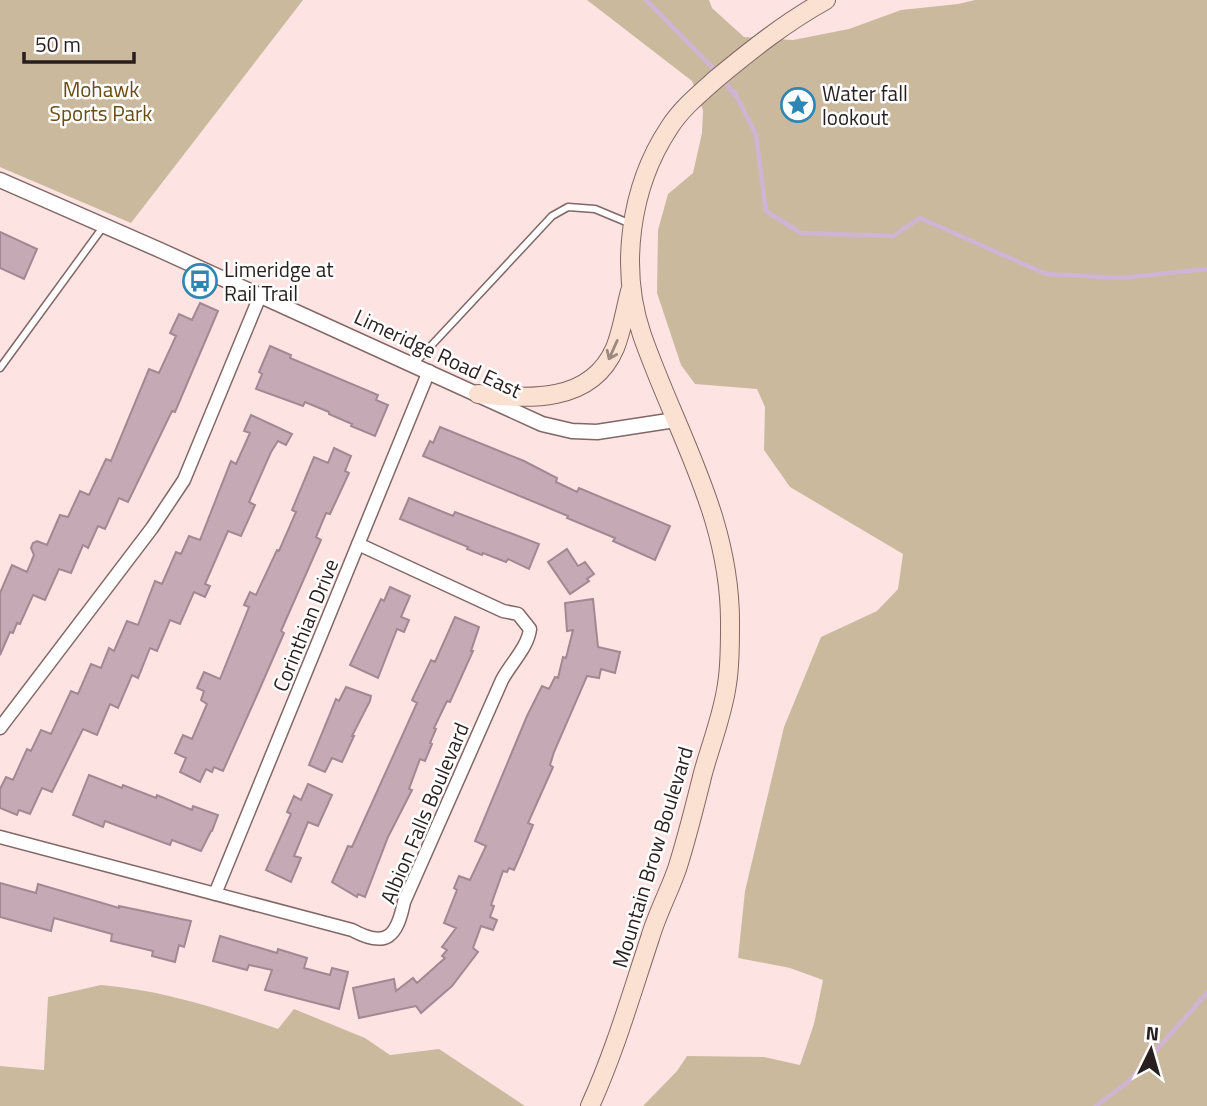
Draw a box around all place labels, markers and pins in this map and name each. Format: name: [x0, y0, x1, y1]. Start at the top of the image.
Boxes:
place label: Water fall lookout: [822, 77, 908, 133]
place icon: Water fall lookout: [779, 86, 817, 124]
place label: Limeridge at Rail Trail: [224, 253, 334, 309]
bus stop icon: Limeridge at Rail Trail: [181, 262, 219, 300]

